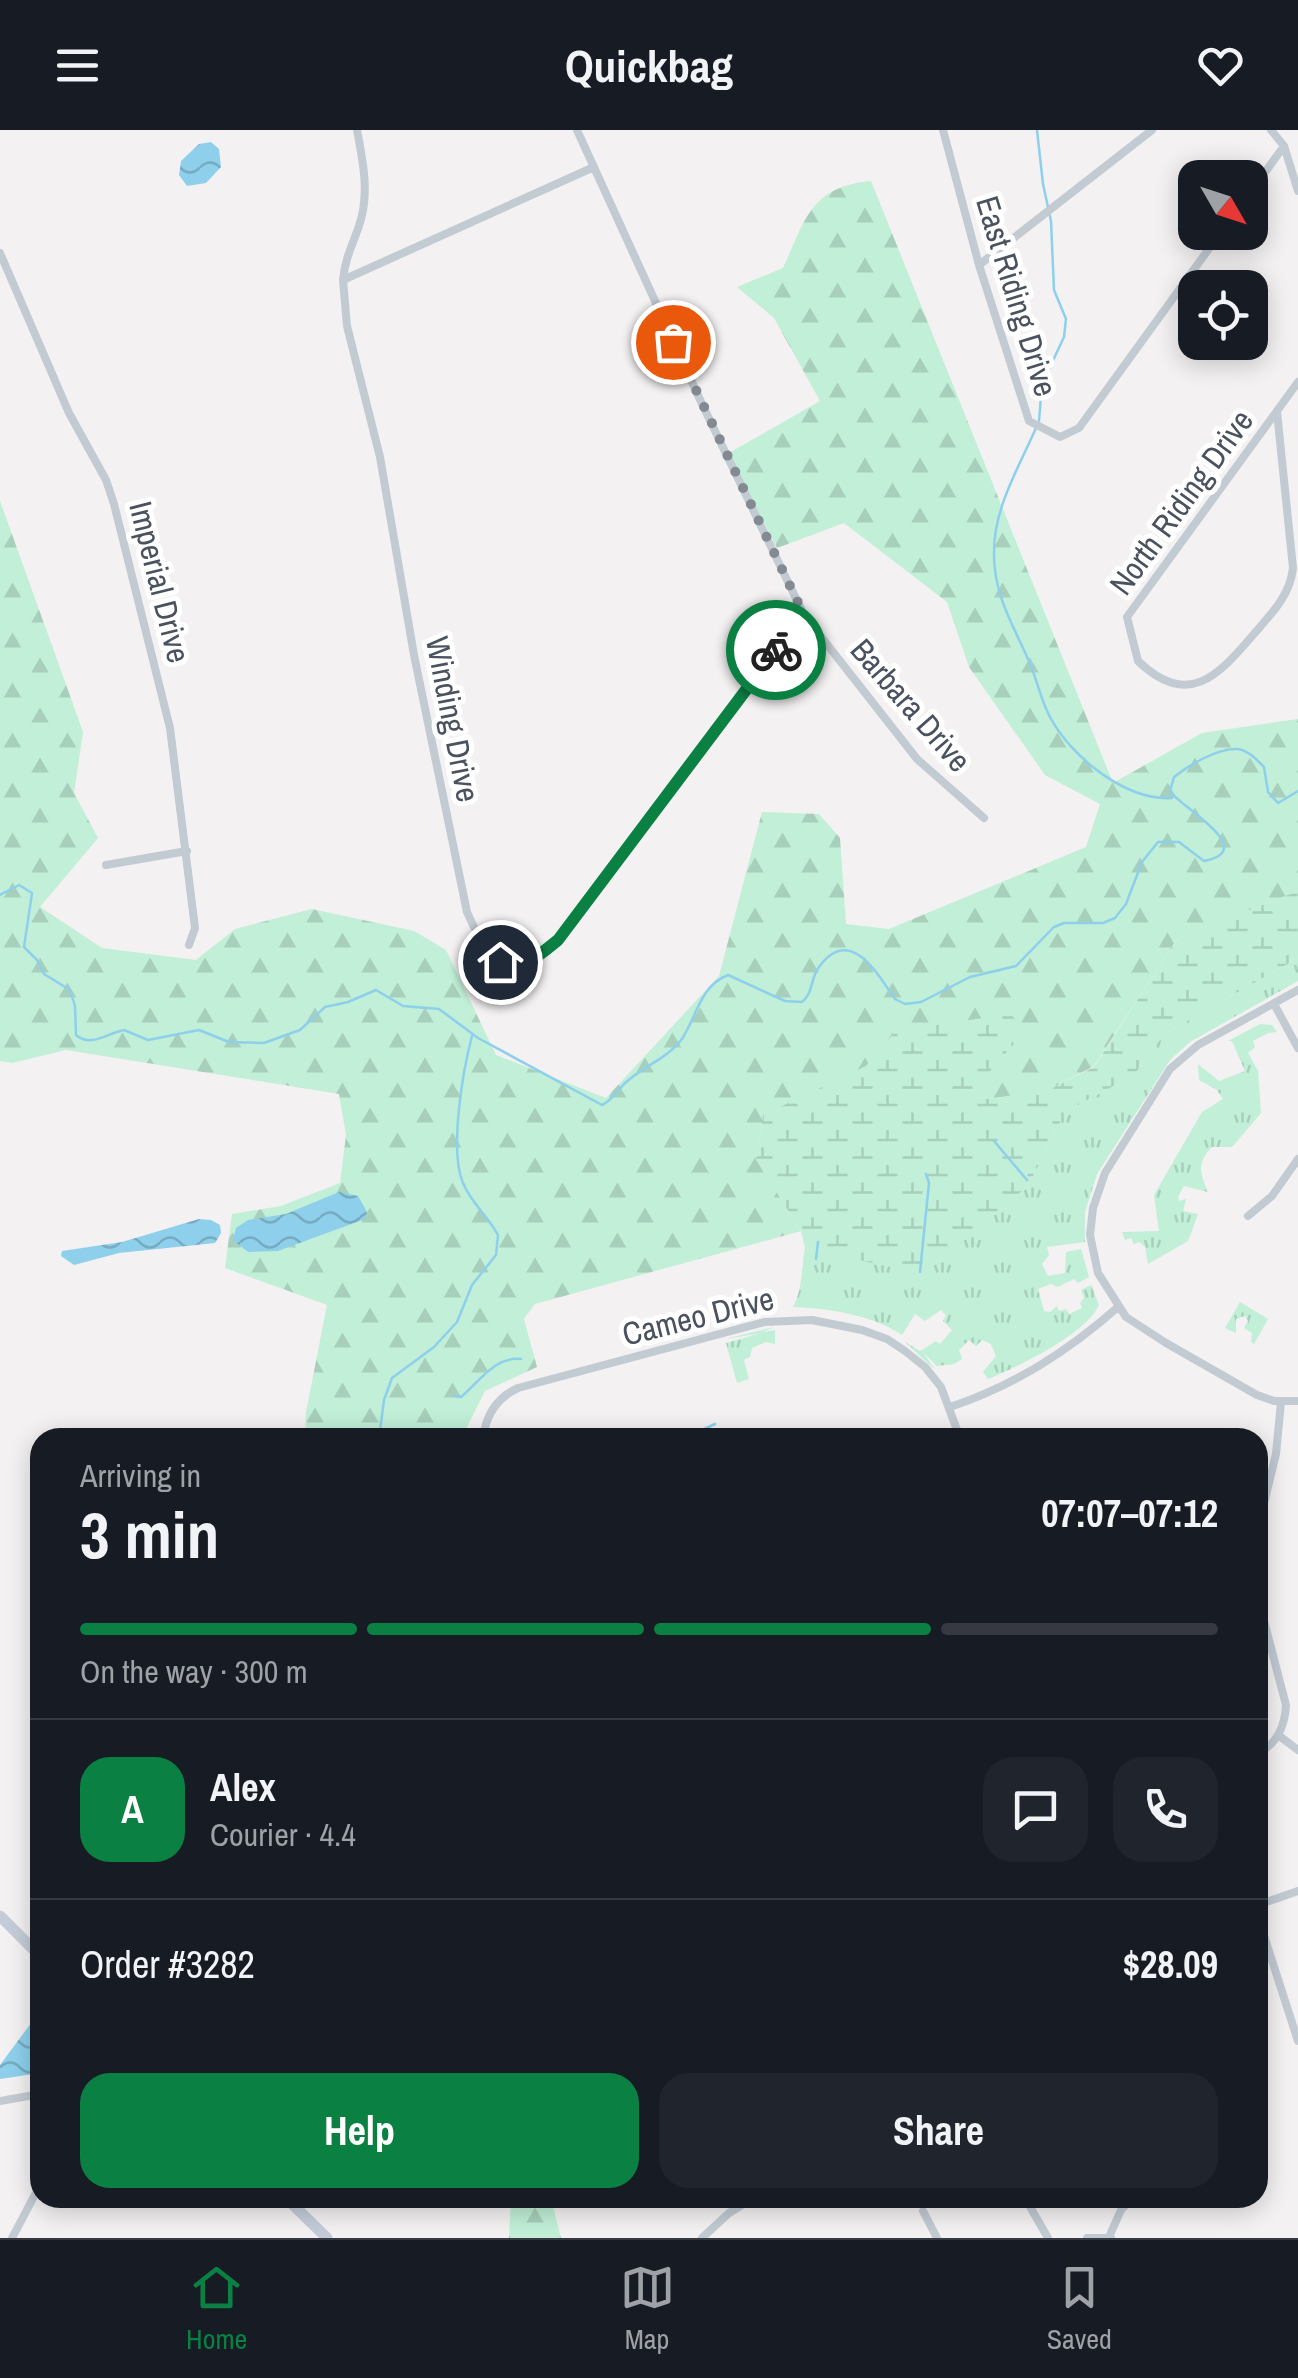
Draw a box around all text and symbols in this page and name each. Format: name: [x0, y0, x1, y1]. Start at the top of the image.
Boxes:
text: Quickbag: [565, 35, 733, 96]
icon: menu: [50, 38, 105, 93]
icon: heart: [1193, 38, 1248, 93]
north arrow: [1178, 160, 1268, 250]
map controls: [1178, 160, 1268, 360]
street label: East Riding Drive: [966, 191, 1068, 401]
button: locate: [1178, 270, 1268, 360]
pin: [631, 300, 716, 385]
icon: bag: [646, 315, 701, 370]
street label: North Riding Drive: [1099, 401, 1263, 603]
street label: Imperial Drive: [119, 497, 201, 667]
courier: [726, 600, 826, 700]
icon: bike: [749, 623, 804, 678]
street label: Barbara Drive: [841, 629, 981, 781]
street label: Winding Drive: [416, 633, 490, 805]
pin: [458, 920, 543, 1005]
icon: home: [473, 935, 528, 990]
street label: Cameo Drive: [618, 1276, 778, 1356]
text: Arriving in: [80, 1454, 201, 1497]
text: 07:07–07:12: [1041, 1488, 1218, 1539]
text: 3 min: [80, 1491, 219, 1578]
text: On the way · 300 m: [80, 1650, 308, 1693]
button: chat: [983, 1757, 1088, 1862]
button: phone: [1113, 1757, 1218, 1862]
text: Alex: [210, 1762, 276, 1813]
text: A: [121, 1784, 144, 1835]
text: Courier · 4.4: [210, 1813, 356, 1856]
text: Order #3282: [80, 1939, 255, 1990]
text: $28.09: [1123, 1939, 1218, 1990]
button: Help: [80, 2073, 639, 2188]
button: Share: [659, 2073, 1218, 2188]
tab: Home: [186, 2260, 247, 2358]
tab: Map: [620, 2260, 675, 2358]
tab: Saved: [1047, 2260, 1112, 2358]

